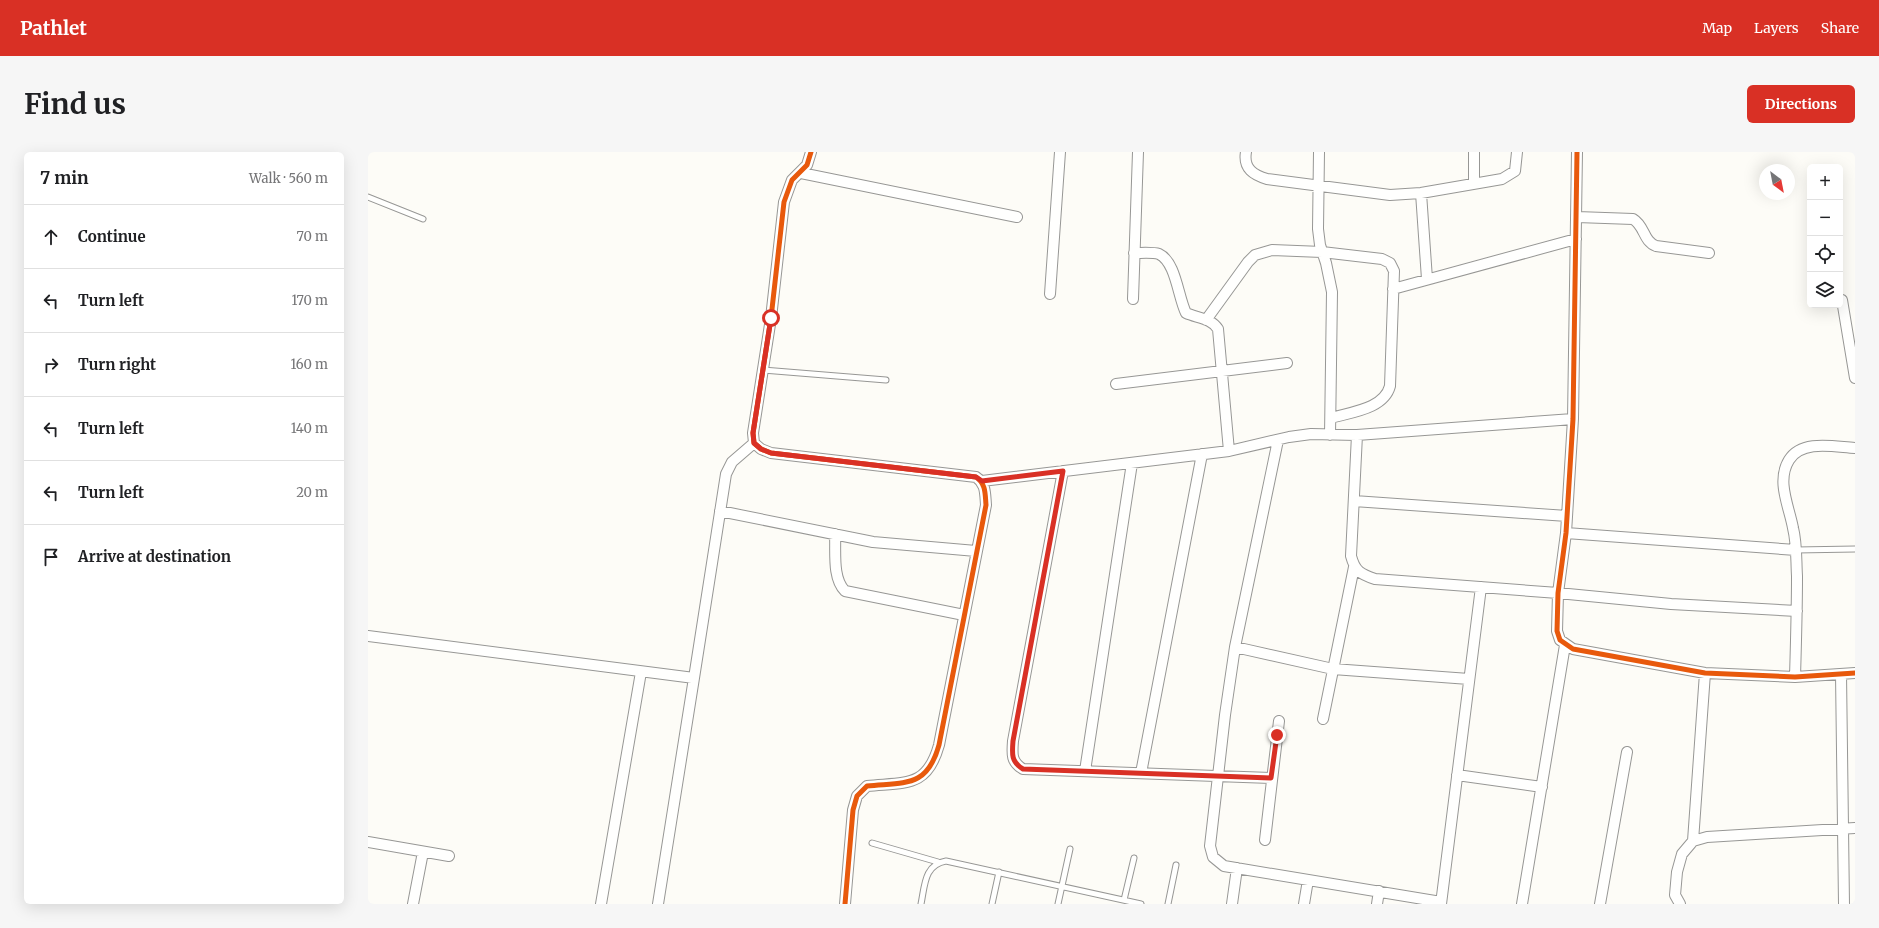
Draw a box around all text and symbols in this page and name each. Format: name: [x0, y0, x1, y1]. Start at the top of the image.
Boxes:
text: Pathlet: [20, 16, 87, 40]
text: Map: [1702, 19, 1732, 37]
text: Layers: [1754, 19, 1799, 37]
text: Share: [1821, 19, 1859, 37]
button: Directions: [1747, 85, 1855, 123]
text: Find us: [24, 86, 126, 122]
north arrow: [1759, 164, 1795, 200]
map controls: [1807, 164, 1843, 308]
button: +: [1807, 164, 1843, 200]
text: 7 min: [40, 167, 89, 189]
text: Walk · 560 m: [249, 170, 328, 187]
button: −: [1807, 200, 1843, 236]
icon: ahead: [40, 226, 62, 248]
text: Continue: [78, 227, 146, 246]
text: 70 m: [297, 228, 328, 245]
button: locate: [1807, 236, 1843, 272]
button: layers: [1807, 272, 1843, 308]
icon: left: [40, 290, 62, 312]
text: Turn left: [78, 291, 144, 310]
text: 170 m: [291, 292, 328, 309]
route start: [762, 309, 780, 327]
icon: right: [40, 354, 62, 376]
text: Turn right: [78, 355, 156, 374]
text: 160 m: [290, 356, 328, 373]
icon: left: [40, 418, 62, 440]
text: Turn left: [78, 419, 144, 438]
text: 140 m: [291, 420, 328, 437]
icon: left: [40, 482, 62, 504]
text: Turn left: [78, 483, 144, 502]
text: 20 m: [296, 484, 328, 501]
icon: arrive: [40, 546, 62, 568]
text: Arrive at destination: [78, 547, 231, 566]
route end: [1268, 726, 1286, 744]

